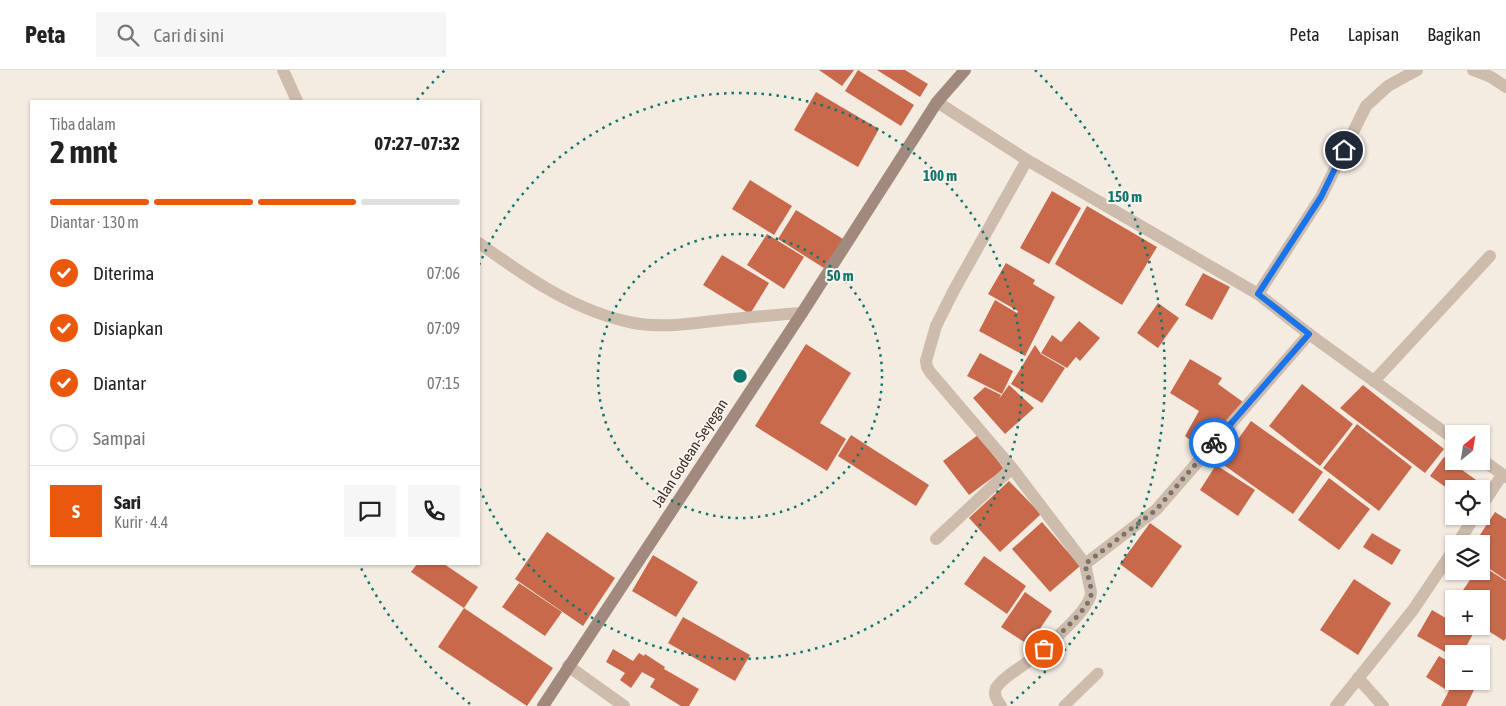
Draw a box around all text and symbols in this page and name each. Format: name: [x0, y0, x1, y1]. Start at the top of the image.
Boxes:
search box: [96, 12, 446, 57]
text: Peta: [25, 21, 66, 48]
icon: search: [114, 21, 142, 49]
text: Cari di sini: [154, 24, 224, 46]
text: Peta: [1289, 24, 1320, 45]
text: Lapisan: [1348, 24, 1399, 45]
text: Bagikan: [1427, 24, 1481, 45]
text: Tiba dalam: [50, 115, 116, 133]
pin: [1323, 129, 1365, 171]
text: 07:27–07:32: [374, 132, 460, 154]
text: 2 mnt: [50, 133, 117, 170]
icon: home: [1330, 136, 1358, 164]
text: 100 m: [923, 167, 957, 184]
text: 150 m: [1108, 188, 1142, 205]
text: Diantar · 130 m: [50, 213, 139, 231]
icon: check: [50, 259, 78, 287]
text: Diterima: [93, 262, 154, 284]
text: 07:06: [427, 264, 460, 282]
text: 50 m: [827, 267, 854, 284]
icon: check: [50, 314, 78, 342]
text: Disiapkan: [93, 317, 163, 339]
text: 07:09: [427, 319, 460, 337]
centre of rings: [731, 367, 749, 385]
icon: check: [50, 369, 78, 397]
text: Diantar: [93, 372, 146, 394]
text: 07:15: [427, 374, 460, 392]
street label: Jalan Godean-Seyegan: [648, 396, 731, 510]
courier: [1189, 418, 1239, 468]
north arrow: [1445, 425, 1490, 470]
map controls: [1445, 425, 1490, 690]
text: Sampai: [93, 427, 146, 449]
icon: bike: [1200, 429, 1228, 457]
button: locate: [1445, 480, 1490, 525]
button: chat: [344, 485, 396, 537]
button: phone: [408, 485, 460, 537]
text: Sari: [114, 491, 141, 513]
text: S: [72, 500, 80, 522]
text: Kurir · 4.4: [114, 513, 168, 531]
button: layers: [1445, 535, 1490, 580]
button: +: [1445, 590, 1490, 635]
pin: [1023, 628, 1065, 670]
icon: bag: [1030, 635, 1058, 663]
button: −: [1445, 645, 1490, 690]

